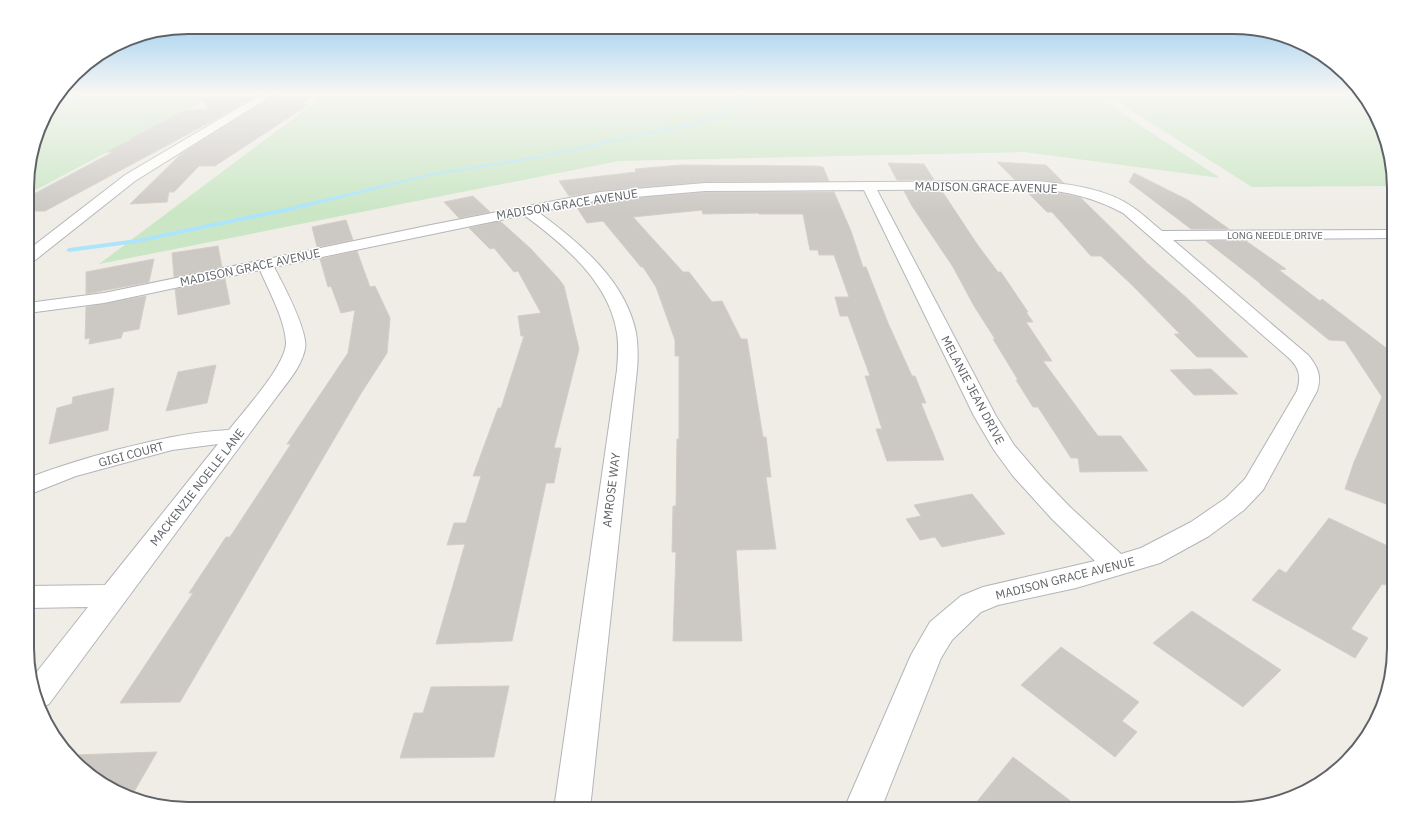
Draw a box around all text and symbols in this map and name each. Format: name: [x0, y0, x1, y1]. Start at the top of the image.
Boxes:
street label: MADISON GRACE AVENUE: [914, 178, 1058, 196]
street label: MADISON GRACE AVENUE: [495, 185, 639, 223]
street label: LONG NEEDLE DRIVE: [1227, 229, 1323, 242]
street label: MADISON GRACE AVENUE: [178, 245, 322, 289]
street label: MELANIE JEAN DRIVE: [938, 333, 1008, 447]
street label: MACKENZIE NOELLE LANE: [147, 425, 247, 549]
street label: GIGI COURT: [97, 438, 166, 470]
street label: AMROSE WAY: [599, 452, 623, 528]
street label: MADISON GRACE AVENUE: [994, 553, 1136, 603]

